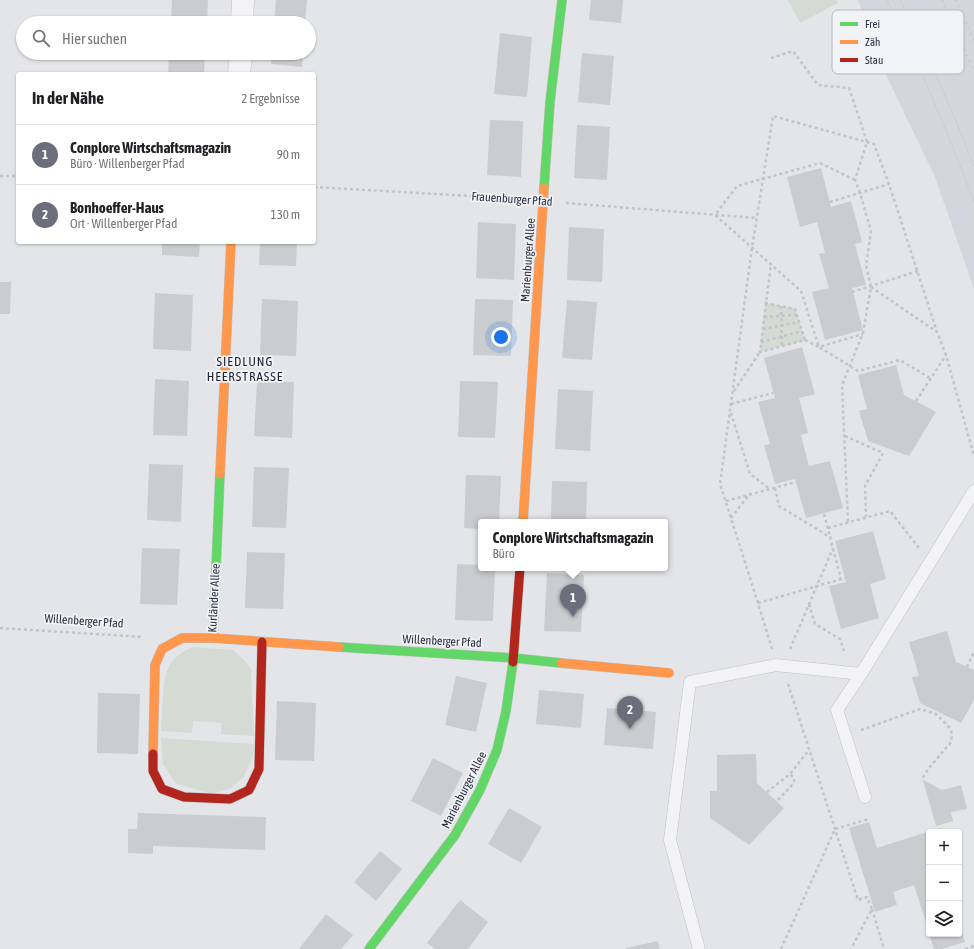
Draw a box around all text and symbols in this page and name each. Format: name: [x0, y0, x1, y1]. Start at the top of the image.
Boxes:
legend: [832, 10, 964, 74]
search box: [16, 16, 316, 60]
text: Frei: [865, 18, 880, 30]
icon: search: [30, 27, 52, 49]
text: Hier suchen: [62, 30, 127, 47]
text: Zäh: [865, 36, 880, 48]
text: Stau: [865, 54, 883, 66]
text: In der Nähe: [32, 88, 104, 108]
text: 2 Ergebnisse: [241, 91, 300, 106]
text: Conplore Wirtschaftsmagazin: [70, 139, 231, 156]
text: 1: [42, 147, 48, 162]
text: 90 m: [277, 147, 300, 162]
text: Büro · Willenberger Pfad: [70, 156, 185, 171]
street label: Frauenburger Pfad: [471, 189, 553, 209]
text: Bonhoeffer-Haus: [70, 199, 164, 216]
text: 2: [42, 207, 48, 222]
text: 130 m: [271, 207, 300, 222]
text: Ort · Willenberger Pfad: [70, 216, 177, 231]
street label: Marienburger Allee: [518, 217, 538, 303]
your location: [491, 327, 511, 347]
district label: SIEDLUNG HEERSTRASSE: [207, 354, 283, 384]
popup: [478, 519, 668, 571]
text: Conplore Wirtschaftsmagazin: [492, 529, 654, 546]
text: Büro: [492, 546, 515, 561]
street label: Kurländer Allee: [205, 563, 223, 633]
pin: 1: [560, 584, 586, 617]
street label: Willenberger Pfad: [44, 611, 124, 631]
street label: Willenberger Pfad: [402, 632, 482, 650]
pin: 2: [617, 696, 643, 729]
street label: Marienburger Allee: [439, 749, 489, 831]
map controls: [926, 829, 962, 937]
button: +: [926, 829, 962, 865]
button: −: [926, 865, 962, 901]
button: layers: [926, 901, 962, 937]

